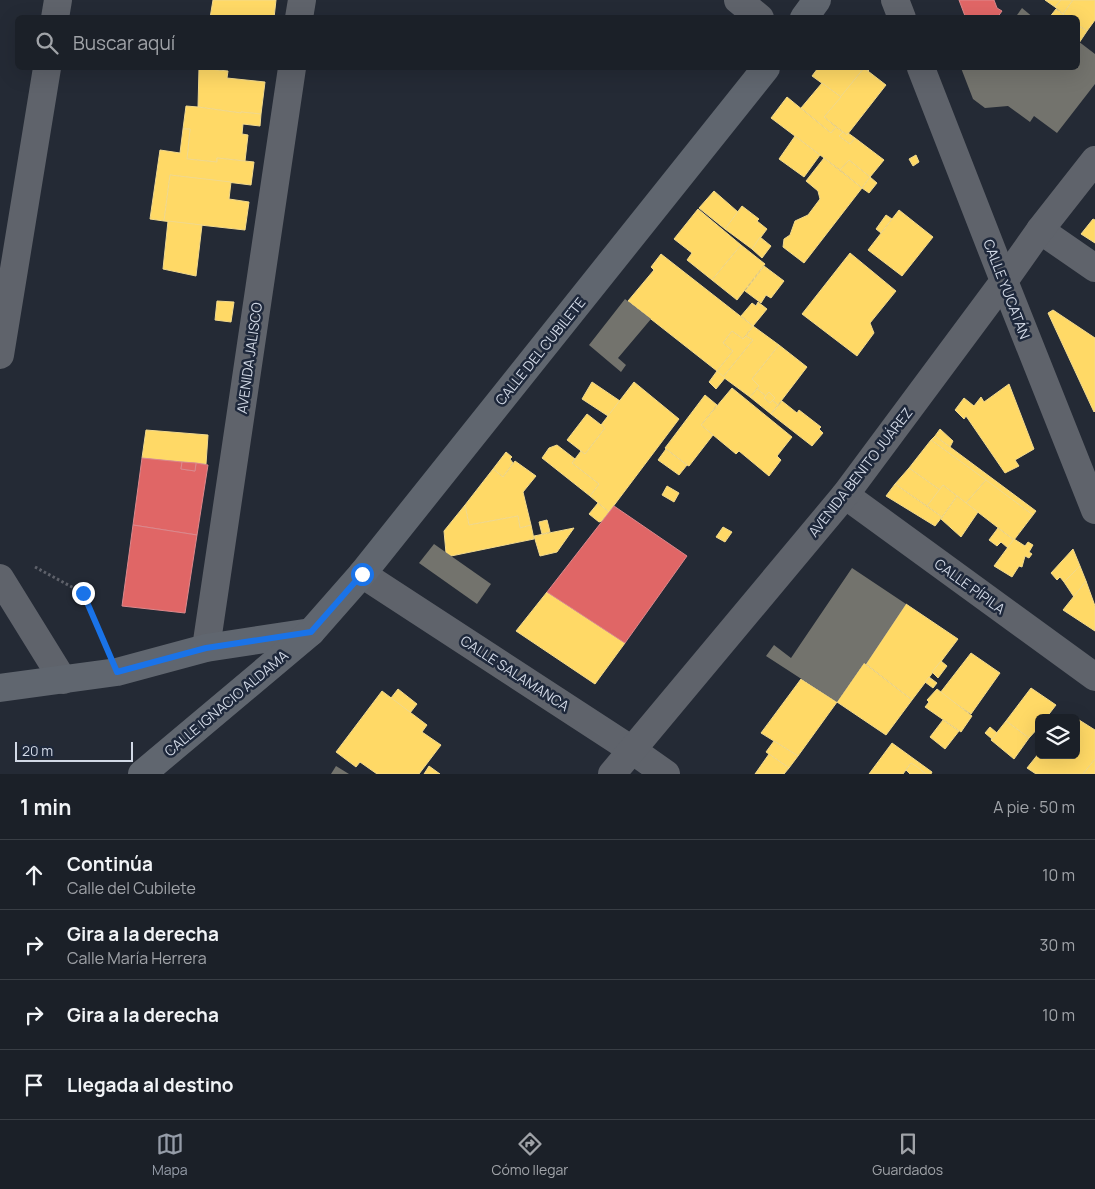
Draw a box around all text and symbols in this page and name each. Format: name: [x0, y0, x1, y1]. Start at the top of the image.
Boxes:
search box: [15, 15, 1080, 70]
icon: search: [33, 29, 61, 57]
text: Buscar aquí: [73, 30, 175, 56]
street label: CALLE YUCATÁN: [979, 236, 1035, 342]
street label: CALLE DEL CUBILETE: [491, 293, 589, 409]
street label: AVENIDA JALISCO: [232, 301, 266, 415]
street label: AVENIDA BENITO JUÁREZ: [804, 404, 916, 540]
street label: CALLE PÍPILA: [931, 554, 1009, 618]
route start: [351, 563, 374, 586]
route end: [72, 582, 95, 605]
street label: CALLE SALAMANCA: [457, 631, 573, 715]
street label: CALLE IGNACIO ALDAMA: [160, 646, 292, 760]
map controls: [1035, 714, 1080, 759]
button: layers: [1035, 714, 1080, 759]
scale bar: [15, 739, 132, 762]
text: 20 m: [22, 741, 53, 760]
text: 1 min: [20, 793, 71, 821]
text: A pie · 50 m: [993, 796, 1075, 818]
text: Continúa: [67, 851, 153, 877]
icon: ahead: [20, 861, 48, 889]
text: 10 m: [1042, 864, 1075, 886]
text: Calle del Cubilete: [67, 877, 196, 899]
text: Gira a la derecha: [67, 921, 219, 947]
icon: right: [20, 931, 48, 959]
text: 30 m: [1040, 934, 1075, 956]
text: Calle María Herrera: [67, 947, 207, 969]
icon: right: [20, 1001, 48, 1029]
text: Gira a la derecha: [67, 1002, 219, 1028]
text: 10 m: [1042, 1004, 1075, 1026]
icon: arrive: [20, 1071, 48, 1099]
text: Llegada al destino: [67, 1072, 234, 1098]
tab: Mapa: [152, 1130, 188, 1179]
tab: Cómo llegar: [491, 1130, 568, 1179]
tab: Guardados: [872, 1130, 943, 1179]

